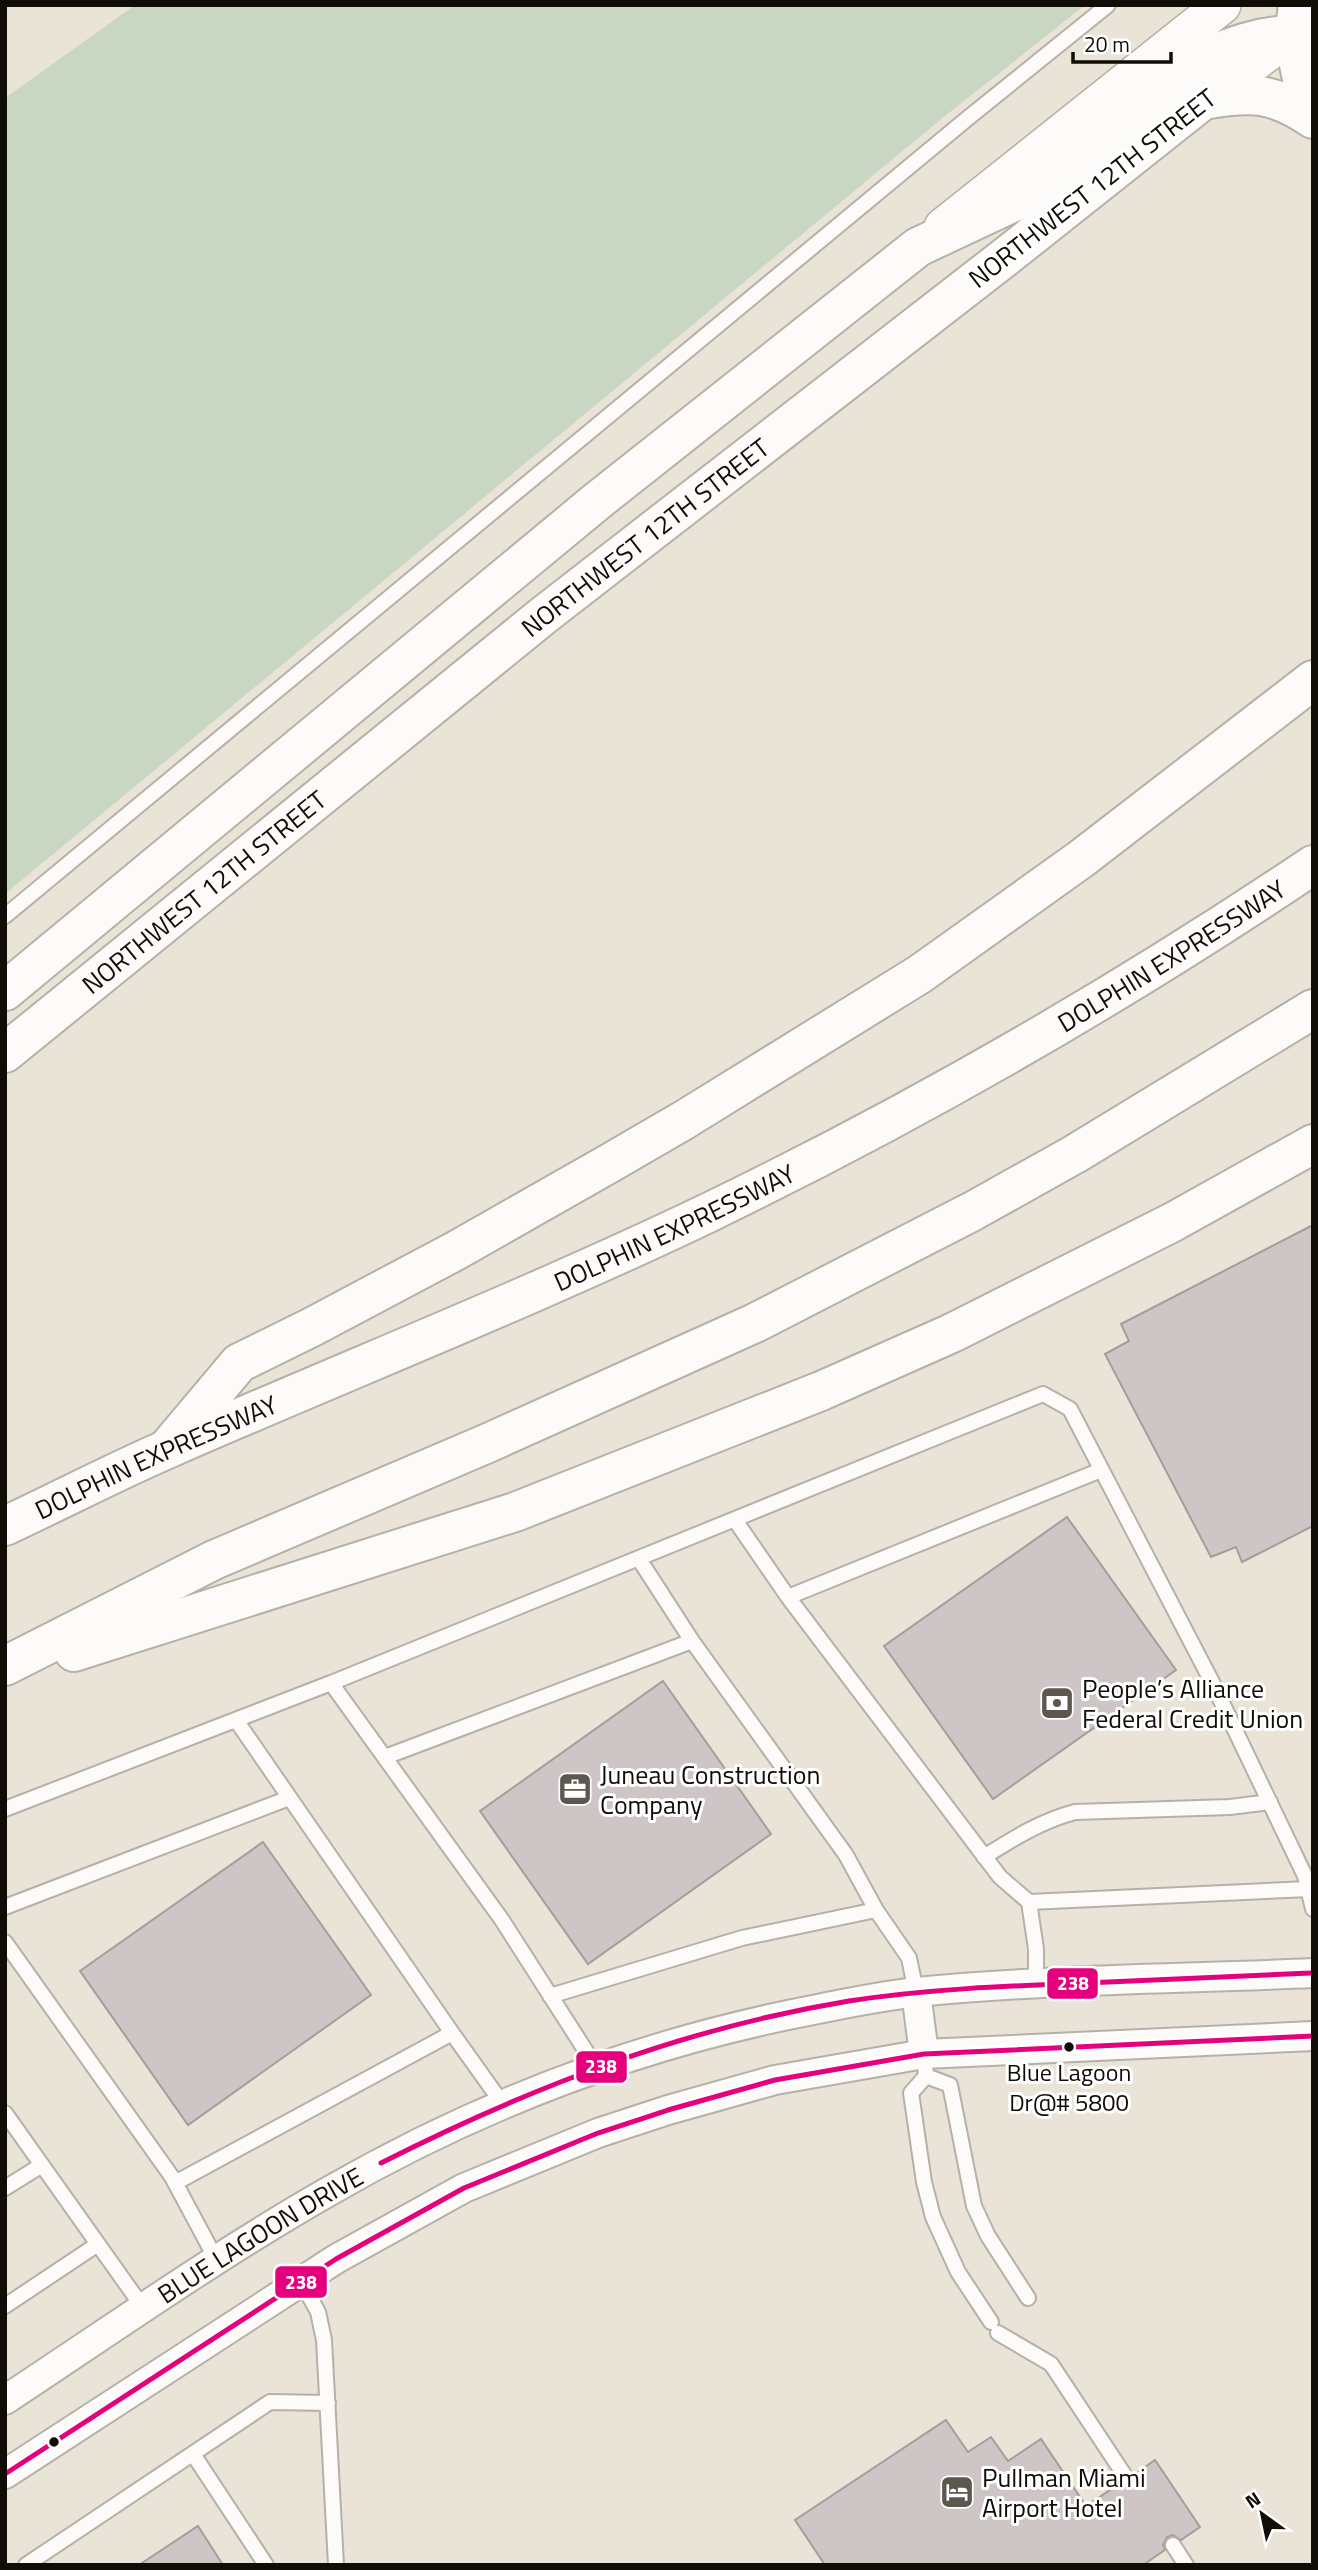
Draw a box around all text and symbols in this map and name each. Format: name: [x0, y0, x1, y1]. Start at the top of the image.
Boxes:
scale bar: [1073, 21, 1171, 65]
text: 20 m: [1084, 28, 1130, 60]
street label: NORTHWEST 12TH STREET: [960, 79, 1224, 297]
street label: NORTHWEST 12TH STREET: [512, 428, 777, 646]
street label: NORTHWEST 12TH STREET: [73, 780, 335, 1003]
street label: DOLPHIN EXPRESSWAY: [1050, 869, 1293, 1041]
street label: DOLPHIN EXPRESSWAY: [547, 1153, 802, 1301]
street label: DOLPHIN EXPRESSWAY: [28, 1384, 283, 1529]
place label: People’s Alliance Federal Credit Union: [1082, 1669, 1303, 1738]
bank icon: People’s Alliance Federal Credit Union: [1038, 1684, 1076, 1722]
place label: Juneau Construction Company: [600, 1755, 820, 1824]
office icon: Juneau Construction Company: [556, 1770, 594, 1808]
line badge: 238: [1046, 1967, 1099, 2000]
text: 238: [1057, 1968, 1089, 1997]
marker: Blue Lagoon Dr@# 5800: [1062, 2040, 1076, 2054]
line badge: 238: [575, 2050, 628, 2084]
text: 238: [585, 2051, 617, 2080]
place label: Blue Lagoon Dr@# 5800: [1007, 2054, 1131, 2120]
street label: BLUE LAGOON DRIVE: [149, 2157, 370, 2313]
line badge: 238: [274, 2265, 328, 2299]
text: 238: [285, 2267, 317, 2296]
unlabelled marker: [47, 2435, 61, 2449]
place label: Pullman Miami Airport Hotel: [982, 2458, 1146, 2527]
hotel icon: Pullman Miami Airport Hotel: [938, 2473, 976, 2511]
north arrow: [1227, 2479, 1297, 2549]
text: N: [1239, 2484, 1266, 2515]

